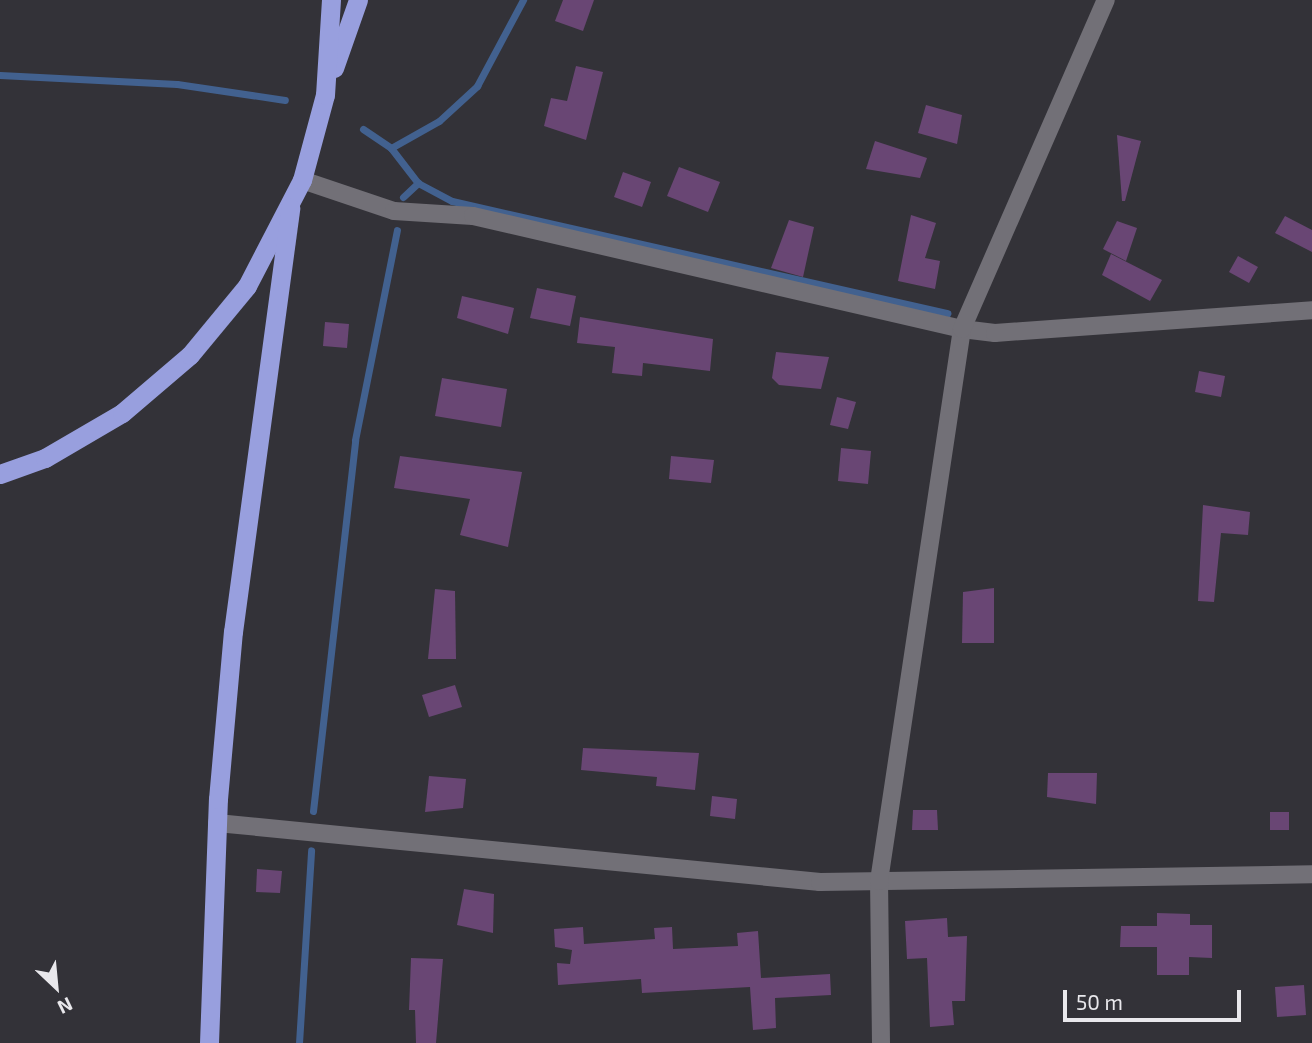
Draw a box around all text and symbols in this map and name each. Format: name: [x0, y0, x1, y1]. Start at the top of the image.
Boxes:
north arrow: [21, 952, 91, 1022]
scale bar: [1067, 976, 1246, 1020]
text: 50 m: [1076, 989, 1123, 1014]
text: N: [54, 993, 77, 1020]

